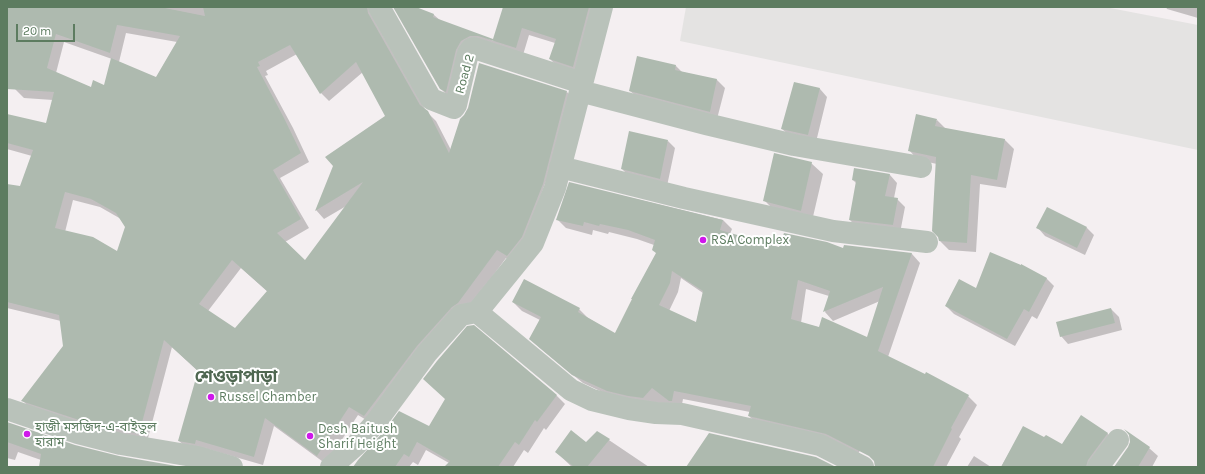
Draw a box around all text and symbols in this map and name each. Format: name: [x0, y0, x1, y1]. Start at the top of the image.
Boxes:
scale bar: [18, 16, 77, 42]
text: 20 m: [23, 24, 51, 38]
street label: Road 2: [452, 52, 478, 96]
place label: RSA Complex: [711, 232, 789, 248]
marker: RSA Complex: [698, 235, 708, 245]
district label: শেওড়াপাড়া: [195, 367, 277, 387]
place label: Russel Chamber: [219, 389, 316, 405]
marker: Russel Chamber: [206, 392, 216, 402]
place label: হাজী মসজিদ-এ-বাইতুল হারাম: [35, 419, 156, 450]
place label: Desh Baitush Sharif Height: [318, 421, 398, 452]
marker: হাজী মসজিদ-এ-বাইতুল হারাম: [22, 429, 32, 439]
marker: Desh Baitush Sharif Height: [305, 431, 315, 441]

